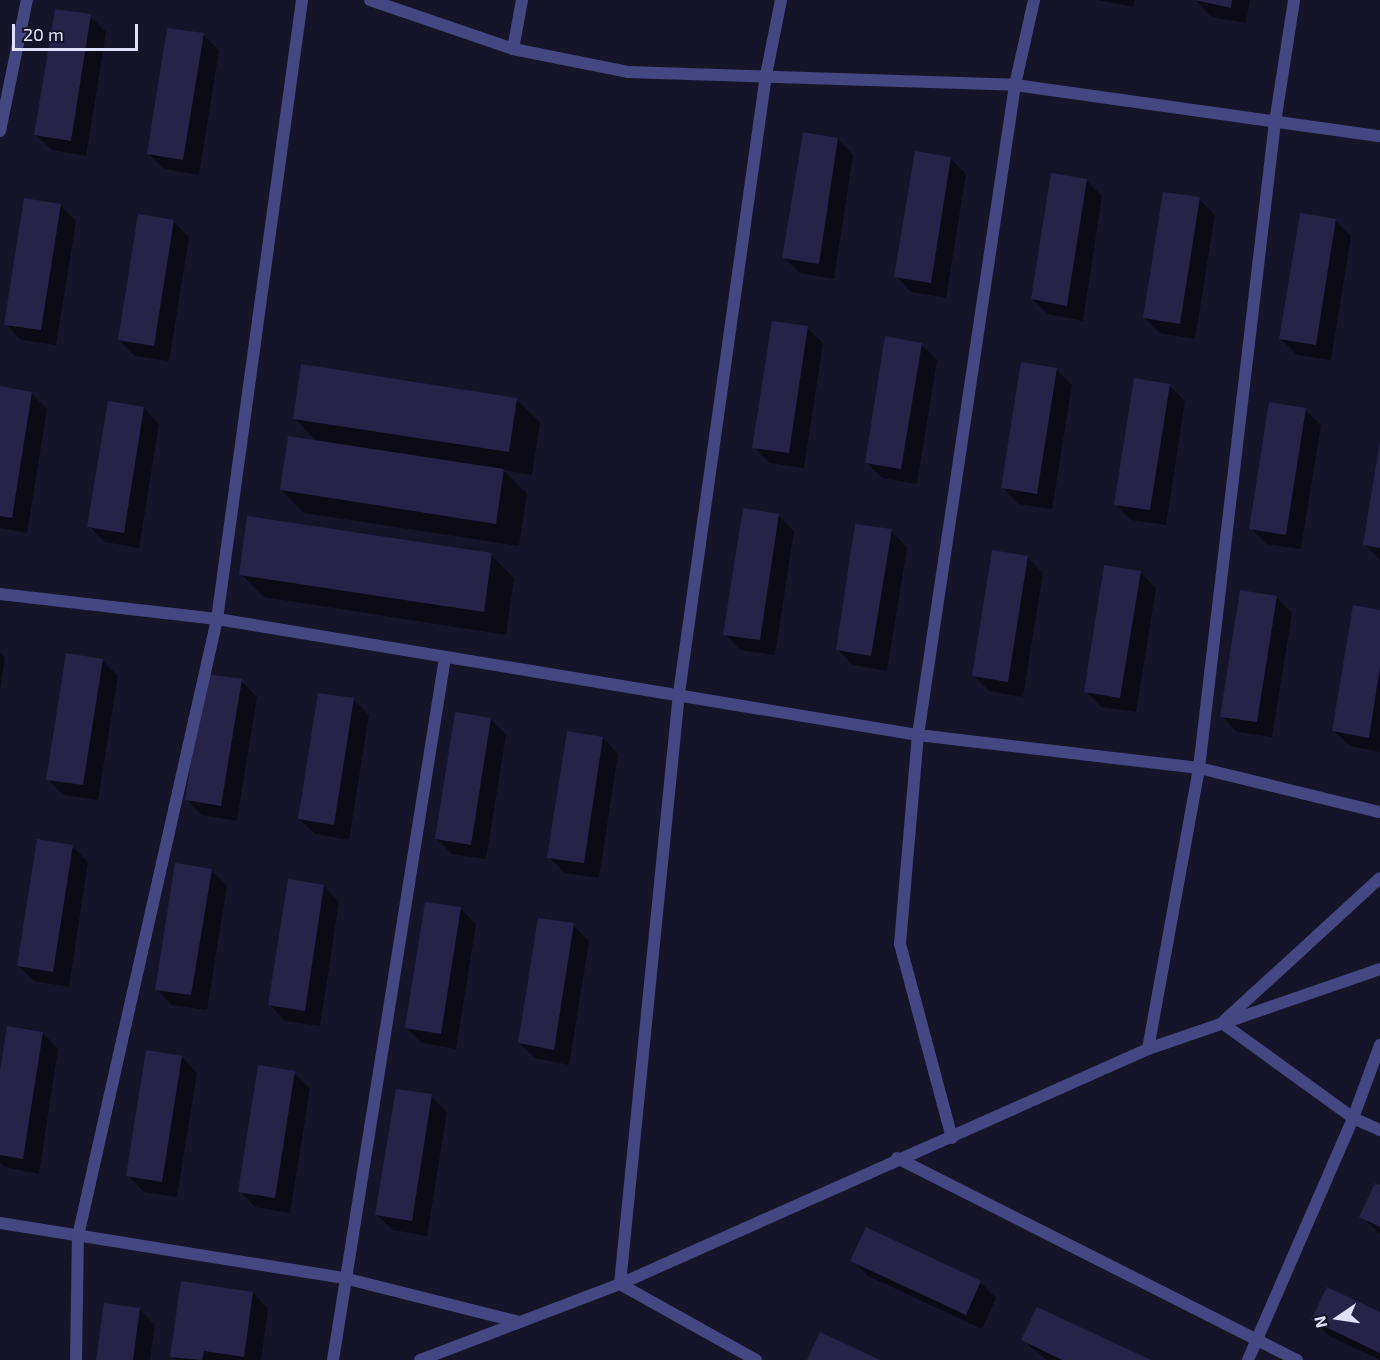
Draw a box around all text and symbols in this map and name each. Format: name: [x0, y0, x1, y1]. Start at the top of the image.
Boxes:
scale bar: [15, 12, 141, 50]
text: 20 m: [23, 23, 64, 45]
north arrow: [1308, 1288, 1368, 1348]
text: N: [1309, 1314, 1331, 1330]

